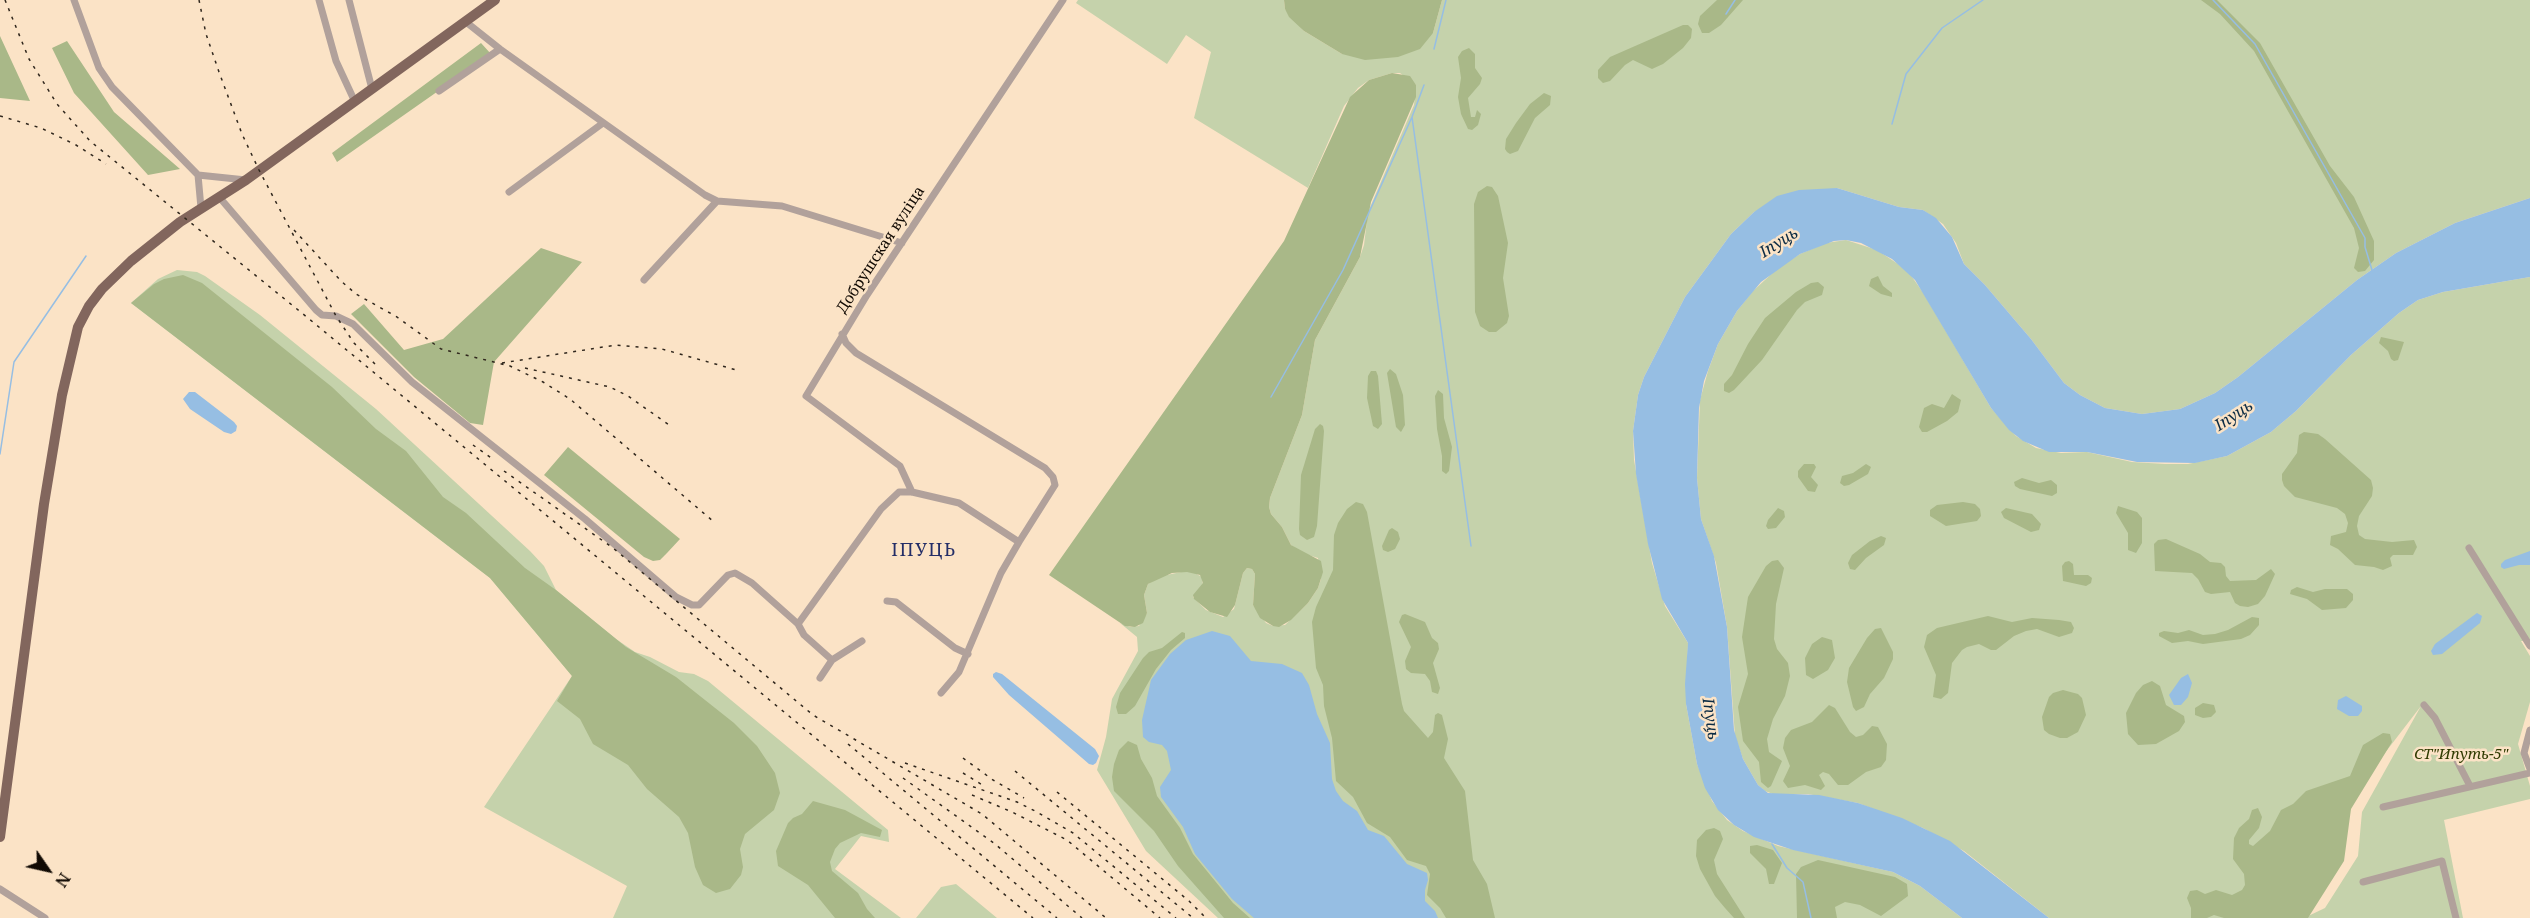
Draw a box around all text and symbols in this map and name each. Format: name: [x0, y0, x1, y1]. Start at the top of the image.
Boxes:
street label: Добрушская вуліца: [833, 183, 929, 317]
water label: Іпуць: [1756, 224, 1802, 262]
water label: Іпуць: [2211, 397, 2257, 435]
district label: ІПУЦЬ: [891, 540, 957, 562]
water label: Іпуць: [1698, 697, 1722, 741]
park label: СТ"Ипуть-5": [2414, 746, 2508, 764]
north arrow: [18, 840, 78, 900]
text: N: [50, 869, 76, 891]

